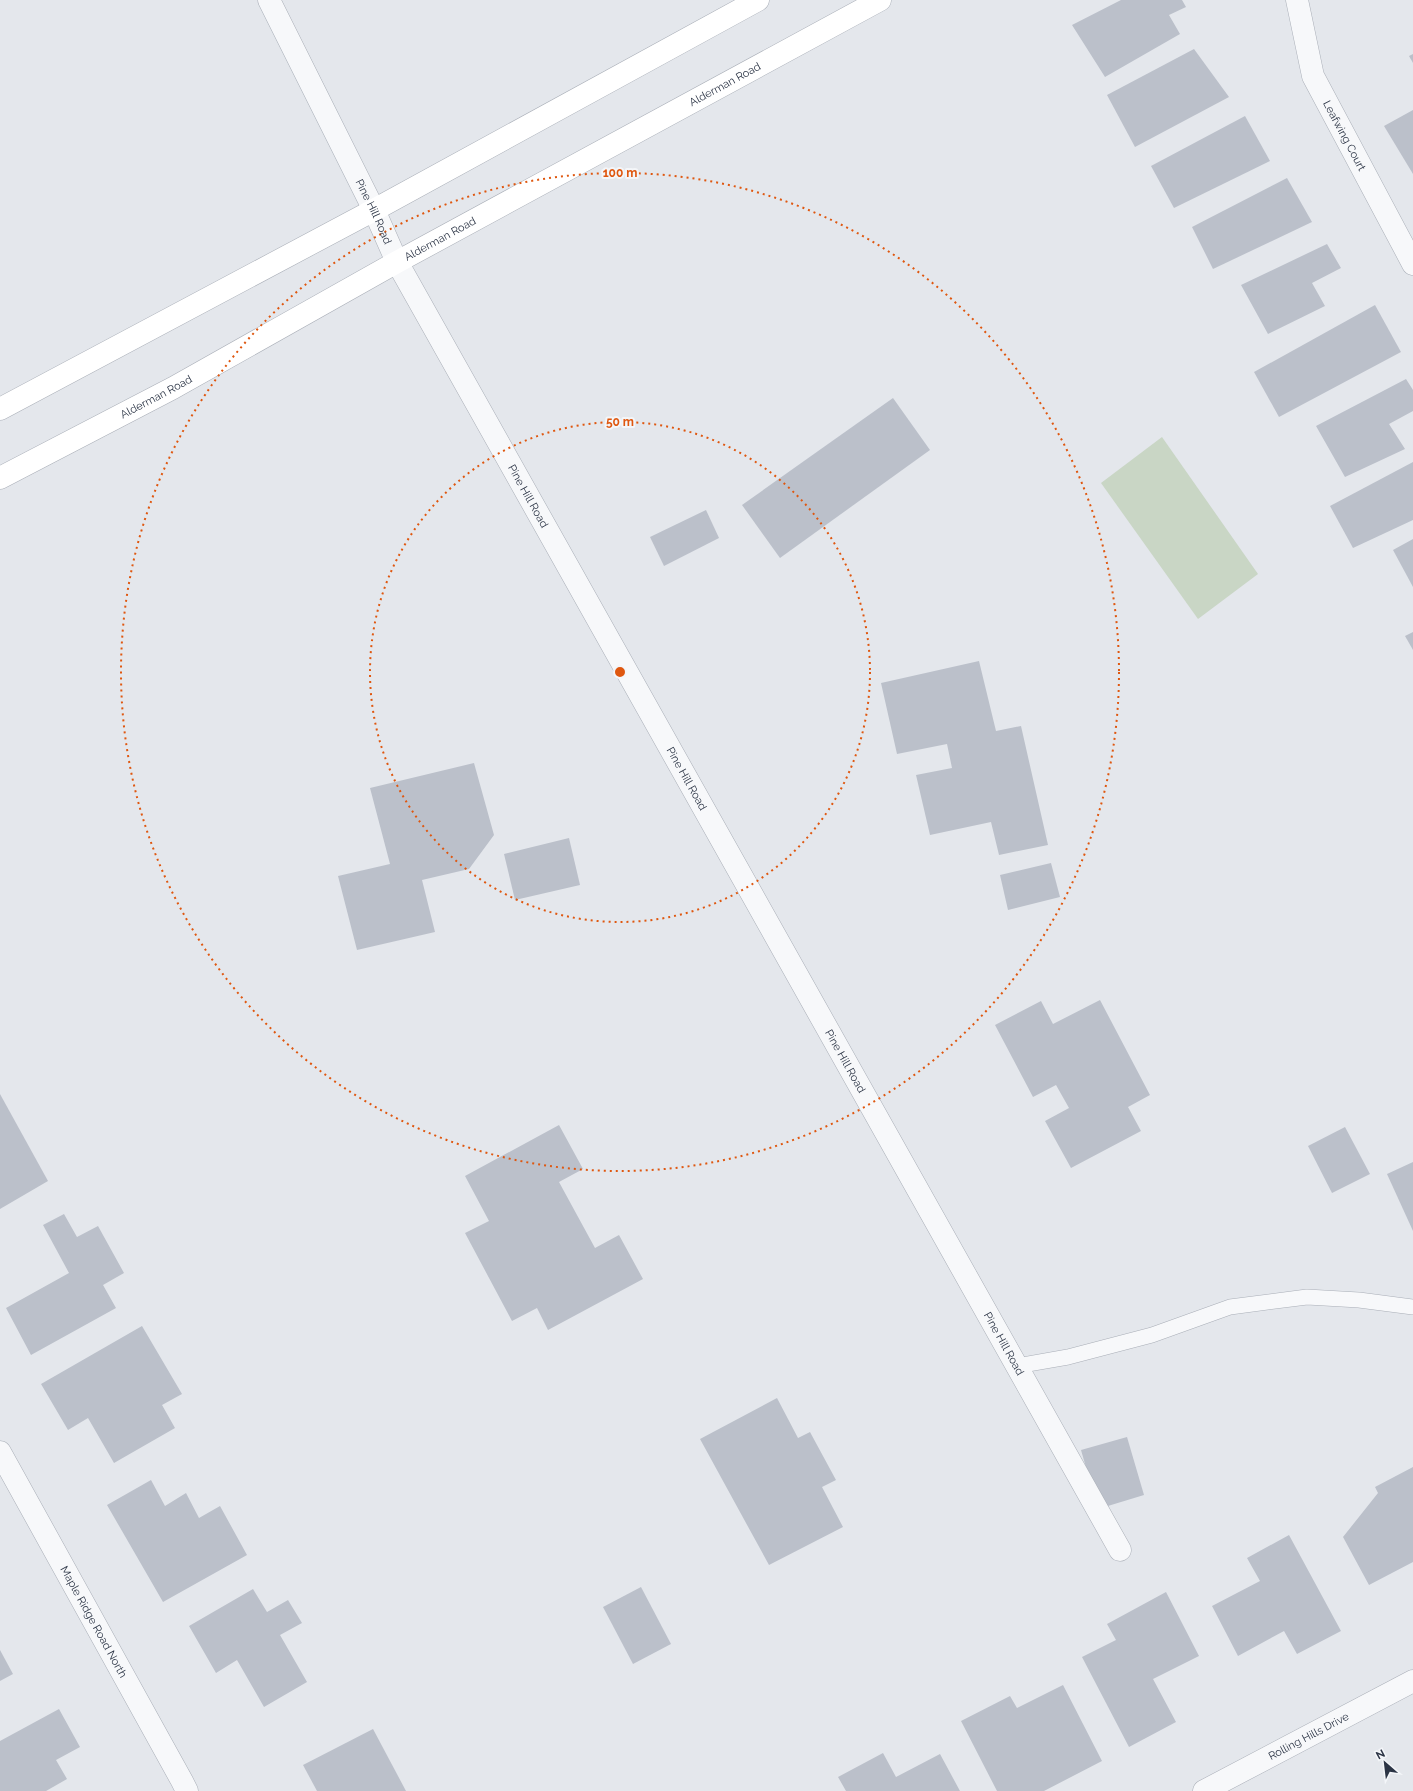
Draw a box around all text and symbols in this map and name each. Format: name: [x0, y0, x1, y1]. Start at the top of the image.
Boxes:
street label: Alderman Road: [687, 60, 763, 109]
street label: Leafwing Court: [1320, 98, 1368, 173]
text: 100 m: [603, 166, 637, 180]
street label: Pine Hill Road: [353, 177, 394, 246]
street label: Alderman Road: [402, 214, 478, 264]
street label: Alderman Road: [118, 373, 195, 421]
text: 50 m: [606, 415, 634, 429]
street label: Pine Hill Road: [505, 462, 551, 530]
centre of rings: [613, 665, 627, 679]
street label: Pine Hill Road: [664, 745, 709, 813]
street label: Pine Hill Road: [822, 1027, 868, 1095]
street label: Pine Hill Road: [981, 1310, 1027, 1378]
street label: Maple Ridge Road North: [57, 1564, 129, 1680]
street label: Rolling Hills Drive: [1266, 1710, 1352, 1763]
north arrow: [1365, 1743, 1405, 1783]
text: N: [1374, 1747, 1387, 1762]

